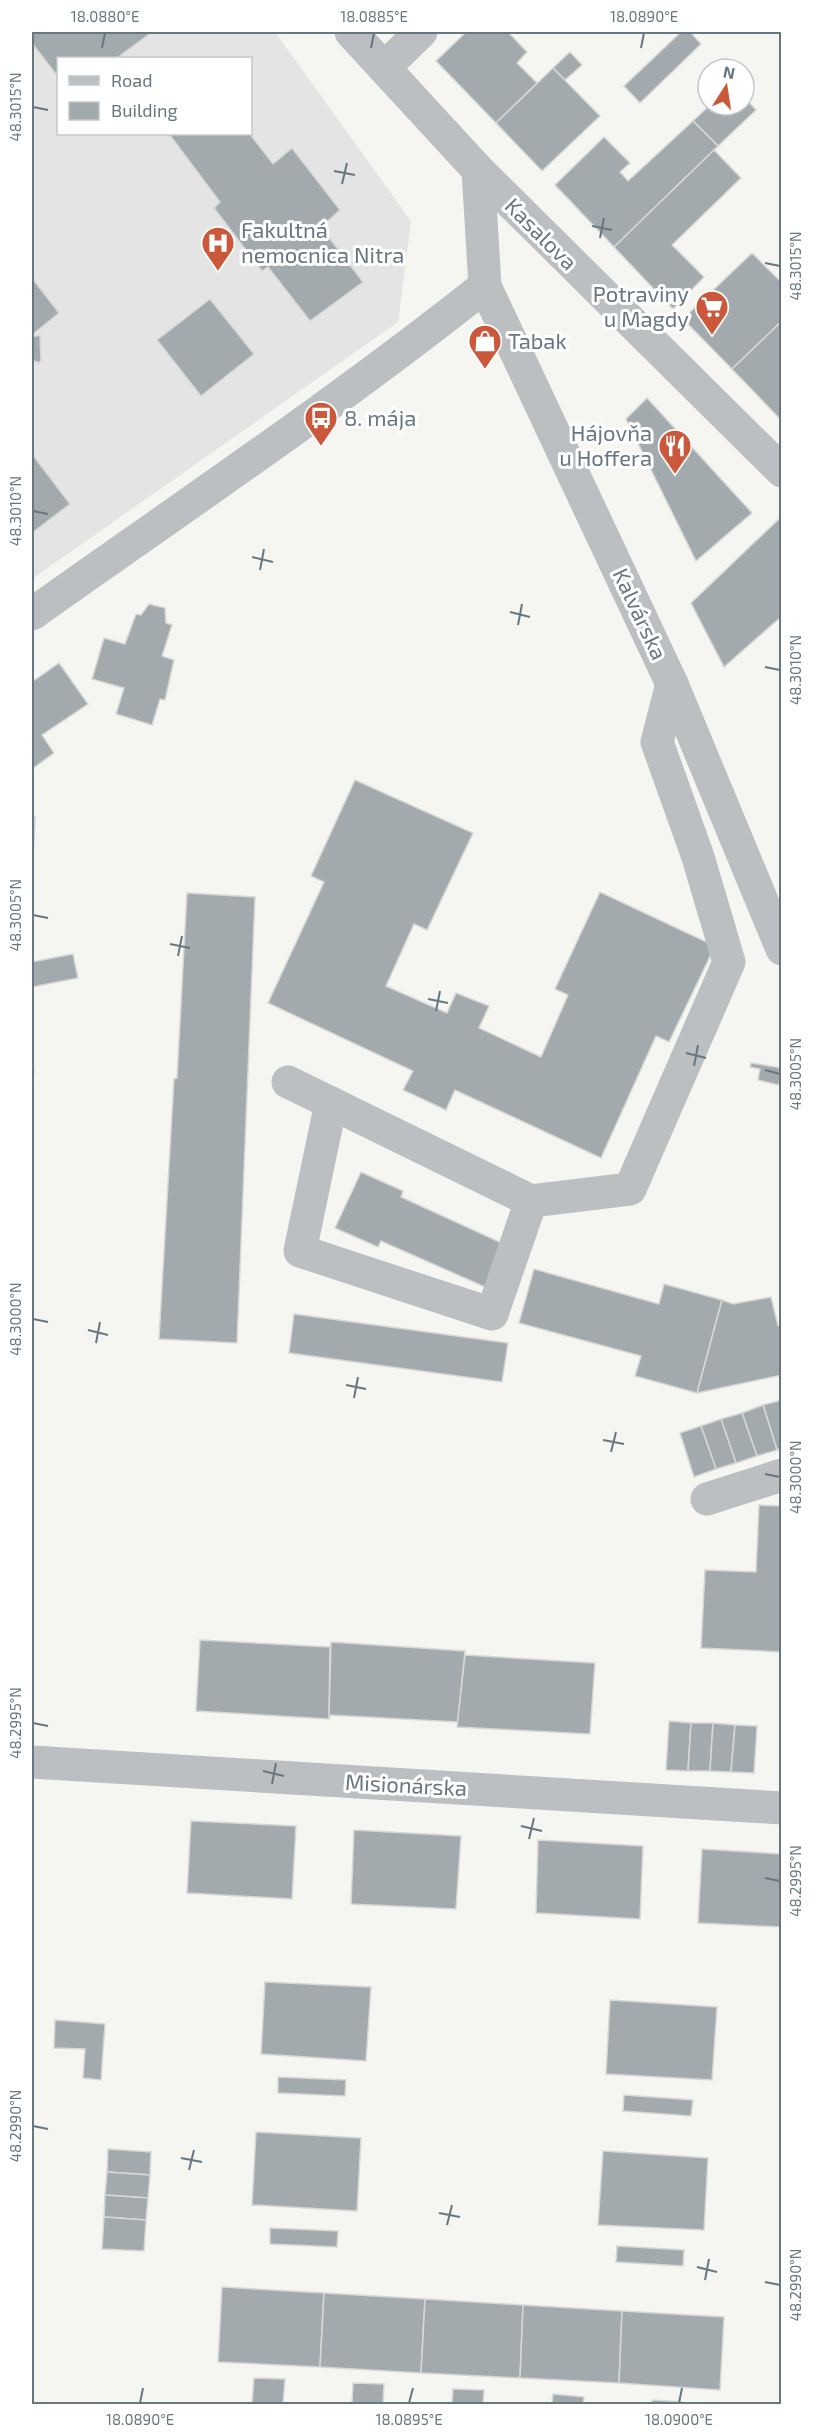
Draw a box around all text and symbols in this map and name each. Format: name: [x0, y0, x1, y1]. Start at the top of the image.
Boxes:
text: 18.0880°E: [71, 7, 139, 25]
text: 18.0885°E: [340, 7, 408, 25]
text: 18.0890°E: [610, 7, 678, 25]
legend: [57, 57, 252, 135]
north arrow: [696, 57, 756, 117]
text: N: [722, 61, 737, 82]
text: Road: [111, 69, 152, 91]
text: 48.3015°N: [6, 72, 24, 142]
text: Building: [111, 99, 178, 121]
street label: Kasalova: [500, 192, 583, 275]
place label: Fakultná nemocnica Nitra: [241, 216, 404, 267]
hospital icon: Fakultná nemocnica Nitra: [200, 225, 236, 272]
text: 48.3015°N: [786, 231, 804, 301]
place label: Potraviny u Magdy: [593, 280, 689, 331]
supermarket icon: Potraviny u Magdy: [694, 289, 730, 336]
shop icon: Tabak: [467, 323, 503, 370]
place label: Tabak: [508, 327, 567, 353]
bus stop icon: 8. mája: [303, 400, 339, 447]
place label: 8. mája: [344, 404, 416, 431]
place label: Hájovňa u Hoffera: [559, 419, 652, 470]
restaurant icon: Hájovňa u Hoffera: [657, 428, 693, 475]
text: 48.3010°N: [6, 476, 24, 546]
street label: Kalvárska: [608, 564, 673, 664]
text: 48.3010°N: [786, 635, 804, 705]
text: 48.3005°N: [6, 879, 24, 951]
text: 48.3005°N: [786, 1038, 804, 1110]
text: 48.3000°N: [6, 1282, 24, 1356]
text: 48.3000°N: [786, 1440, 804, 1514]
text: 48.2995°N: [6, 1687, 24, 1759]
street label: Misionárska: [344, 1768, 468, 1800]
text: 48.2995°N: [786, 1845, 804, 1917]
text: 48.2990°N: [6, 2090, 24, 2162]
text: 48.2990°N: [786, 2249, 804, 2321]
text: 18.0890°E: [106, 2410, 174, 2428]
text: 18.0895°E: [375, 2410, 443, 2428]
text: 18.0900°E: [645, 2410, 713, 2428]

